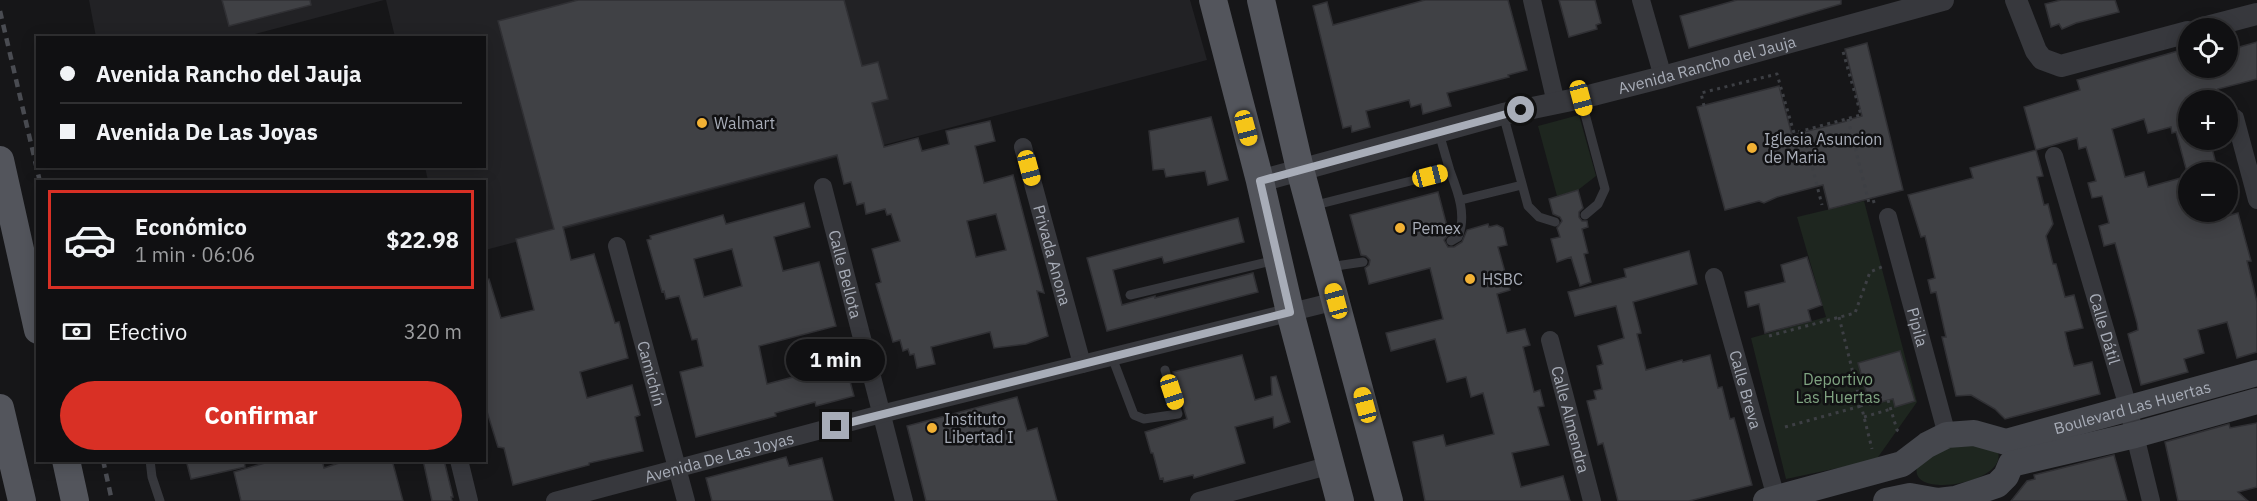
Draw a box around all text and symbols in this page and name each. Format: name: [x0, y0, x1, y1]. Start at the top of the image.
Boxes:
map controls: [2178, 18, 2238, 222]
button: locate: [2178, 18, 2238, 78]
street label: Avenida Rancho del Jauja: [1616, 31, 1799, 98]
text: Avenida Rancho del Jauja: [96, 59, 362, 88]
car: [1568, 78, 1594, 118]
button: +: [2178, 90, 2238, 150]
route start: [1507, 96, 1534, 123]
car: [1233, 108, 1259, 148]
place label: Walmart: [714, 113, 775, 133]
marker: Walmart: [695, 116, 709, 130]
text: Avenida De Las Joyas: [96, 117, 318, 146]
place label: Iglesia Asuncion de Maria: [1764, 129, 1882, 167]
marker: Iglesia Asuncion de Maria: [1745, 141, 1759, 155]
car: [1016, 148, 1042, 188]
button: −: [2178, 162, 2238, 222]
car: [1410, 163, 1450, 189]
street label: Privada Anona: [1029, 203, 1076, 308]
text: Económico: [135, 212, 247, 241]
icon: car: [63, 213, 117, 267]
place label: Pemex: [1412, 218, 1461, 238]
marker: Pemex: [1393, 221, 1407, 235]
text: $22.98: [386, 225, 459, 254]
street label: Calle Bellota: [824, 228, 867, 321]
text: 1 min · 06:06: [135, 241, 255, 268]
place label: HSBC: [1482, 269, 1523, 289]
marker: HSBC: [1463, 272, 1477, 286]
car: [1323, 281, 1349, 321]
street label: Calle Dátil: [2085, 291, 2125, 366]
street label: Pipila: [1903, 305, 1933, 349]
icon: cash: [60, 315, 93, 348]
text: Efectivo: [108, 317, 187, 346]
text: 320 m: [404, 318, 462, 345]
street label: Camichín: [633, 339, 670, 408]
callout: 1 min: [786, 339, 886, 381]
text: 1 min: [809, 346, 862, 373]
street label: Calle Breva: [1725, 348, 1766, 432]
street label: Calle Almendra: [1547, 364, 1594, 475]
park label: Deportivo Las Huertas: [1795, 369, 1881, 407]
car: [1158, 372, 1186, 412]
street label: Boulevard Las Huertas: [2052, 376, 2213, 438]
button: Confirmar: [60, 381, 462, 450]
car: [1352, 385, 1378, 425]
place label: Instituto Libertad I: [944, 409, 1014, 447]
route end: [822, 412, 849, 439]
marker: Instituto Libertad I: [925, 421, 939, 435]
street label: Avenida De Las Joyas: [642, 428, 796, 487]

